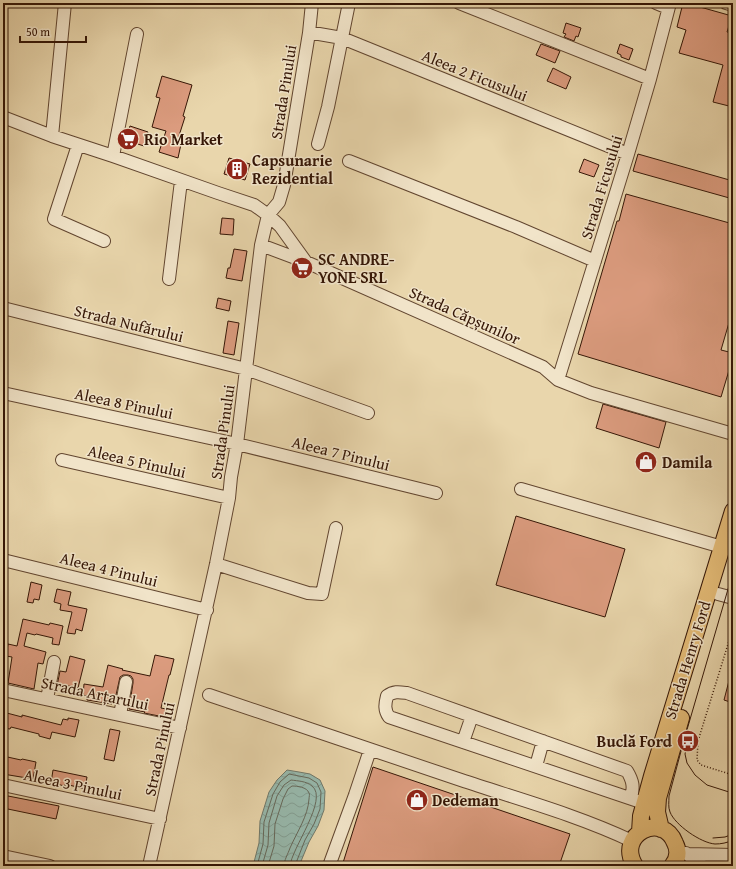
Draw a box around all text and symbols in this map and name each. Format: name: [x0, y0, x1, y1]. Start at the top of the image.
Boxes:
scale bar: [20, 18, 86, 44]
text: 50 m: [26, 23, 50, 40]
street label: Strada Pinului: [264, 42, 302, 141]
street label: Aleea 2 Ficusului: [418, 43, 532, 107]
supermarket icon: Rio Market: [115, 126, 141, 152]
place label: Rio Market: [144, 127, 223, 151]
street label: Strada Ficusului: [574, 131, 628, 242]
place label: Capsunarie Rezidential: [252, 148, 333, 190]
building icon: Capsunarie Rezidential: [224, 156, 250, 182]
place label: SC ANDRE- YONE SRL: [318, 247, 395, 289]
supermarket icon: SC ANDRE- YONE SRL: [289, 255, 315, 281]
street label: Strada Căpșunilor: [405, 280, 525, 350]
street label: Strada Nufărului: [72, 298, 187, 348]
street label: Aleea 8 Pinului: [73, 381, 176, 425]
street label: Strada Pinului: [203, 383, 241, 481]
street label: Aleea 7 Pinului: [290, 429, 393, 477]
street label: Aleea 5 Pinului: [86, 438, 189, 484]
shop icon: Damila: [633, 449, 659, 475]
place label: Damila: [662, 450, 713, 474]
street label: Aleea 4 Pinului: [58, 545, 161, 593]
street label: Strada Henry Ford: [658, 597, 717, 722]
street label: Strada Arțarului: [39, 670, 152, 716]
street label: Strada Pinului: [137, 699, 181, 798]
bus stop icon: Buclă Ford: [675, 728, 701, 754]
place label: Buclă Ford: [597, 729, 673, 753]
street label: Aleea 3 Pinului: [22, 762, 125, 806]
shop icon: Dedeman: [404, 787, 430, 813]
place label: Dedeman: [432, 788, 499, 812]

